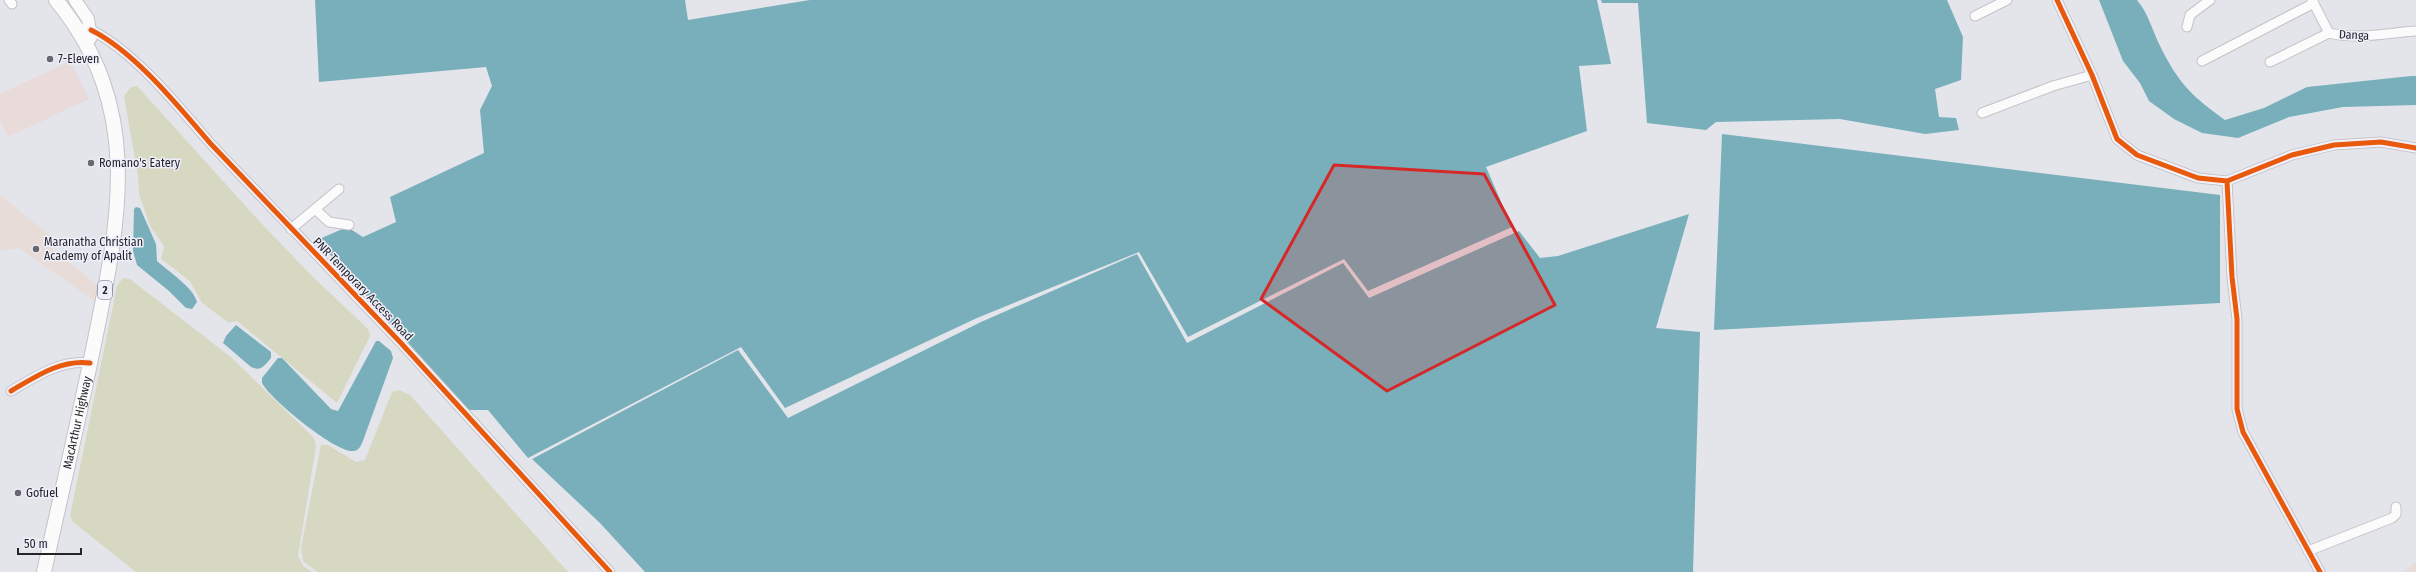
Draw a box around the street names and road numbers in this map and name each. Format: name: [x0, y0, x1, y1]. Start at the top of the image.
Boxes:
street label: Danga: [2338, 27, 2370, 43]
street label: PNR Temporary Access Road: [310, 235, 416, 343]
road number: 2: [98, 281, 112, 299]
street label: MacArthur Highway: [60, 374, 94, 470]

